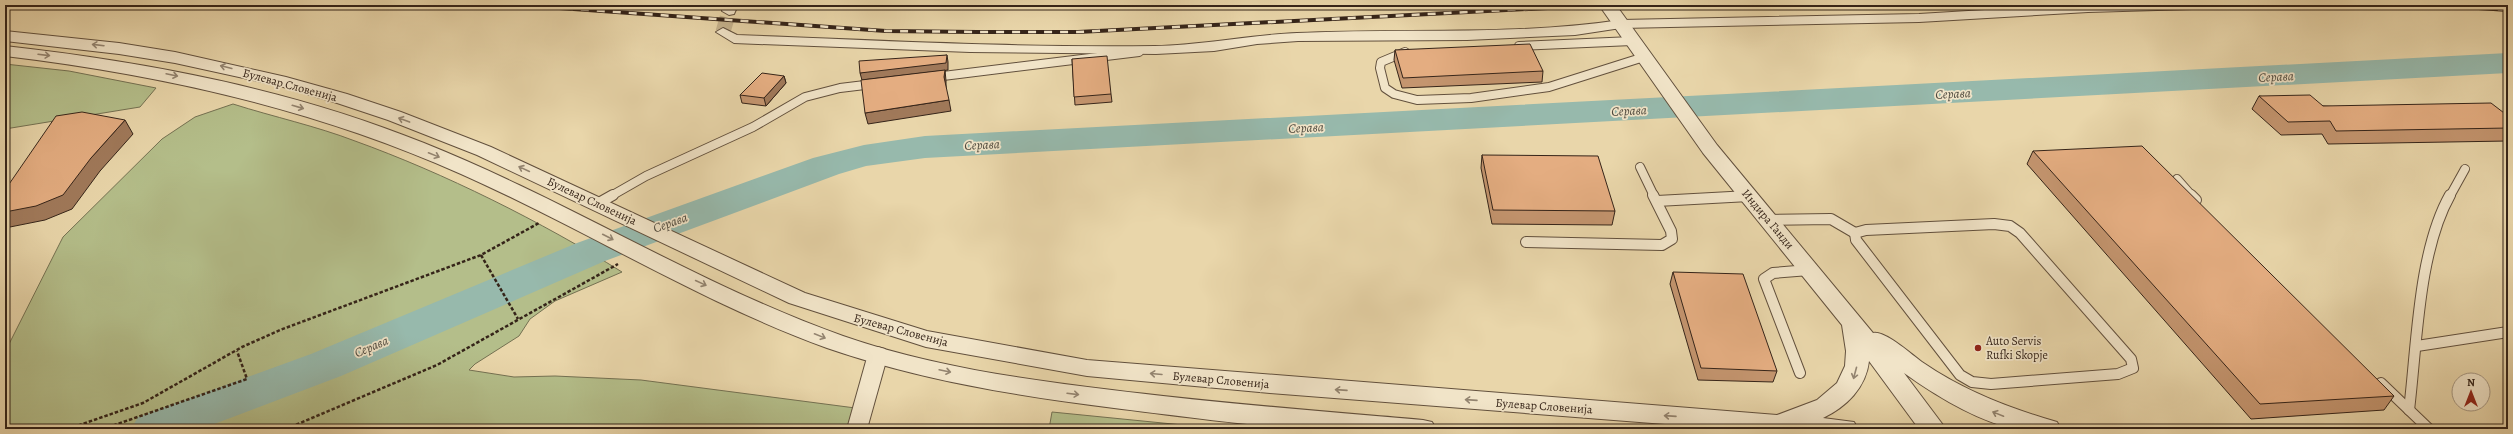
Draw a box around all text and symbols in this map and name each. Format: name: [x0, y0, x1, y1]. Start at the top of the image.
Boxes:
one-way arrow: [92, 41, 105, 49]
one-way arrow: [37, 51, 50, 59]
one-way arrow: [219, 63, 232, 71]
street label: Булевар Словенија: [241, 65, 339, 105]
water label: Серава: [2258, 67, 2294, 86]
one-way arrow: [165, 72, 178, 80]
water label: Серава: [1935, 84, 1971, 103]
water label: Серава: [1611, 101, 1647, 120]
one-way arrow: [292, 104, 305, 111]
one-way arrow: [398, 115, 410, 123]
water label: Серава: [1288, 118, 1324, 137]
water label: Серава: [964, 135, 1000, 154]
one-way arrow: [427, 151, 439, 159]
one-way arrow: [518, 165, 530, 172]
street label: Булевар Словенија: [545, 173, 640, 229]
street label: Индира Ганди: [1738, 186, 1798, 252]
water label: Серава: [651, 208, 690, 237]
one-way arrow: [602, 234, 614, 241]
one-way arrow: [695, 280, 707, 287]
street label: Булевар Словенија: [852, 310, 950, 350]
water label: Серава: [352, 332, 391, 361]
one-way arrow: [814, 332, 826, 340]
place label: Auto Servis Rufki Skopje: [1985, 333, 2048, 363]
marker: Auto Servis Rufki Skopje: [1973, 343, 1983, 353]
one-way arrow: [1850, 366, 1858, 379]
one-way arrow: [938, 368, 951, 376]
street label: Булевар Словенија: [1172, 368, 1271, 392]
one-way arrow: [1150, 370, 1163, 378]
north arrow: [2451, 372, 2491, 412]
text: N: [2467, 375, 2475, 390]
one-way arrow: [1335, 386, 1348, 394]
one-way arrow: [1066, 390, 1079, 398]
street label: Булевар Словенија: [1495, 395, 1594, 417]
one-way arrow: [1465, 397, 1478, 404]
one-way arrow: [1992, 410, 2004, 417]
one-way arrow: [1664, 412, 1677, 419]

